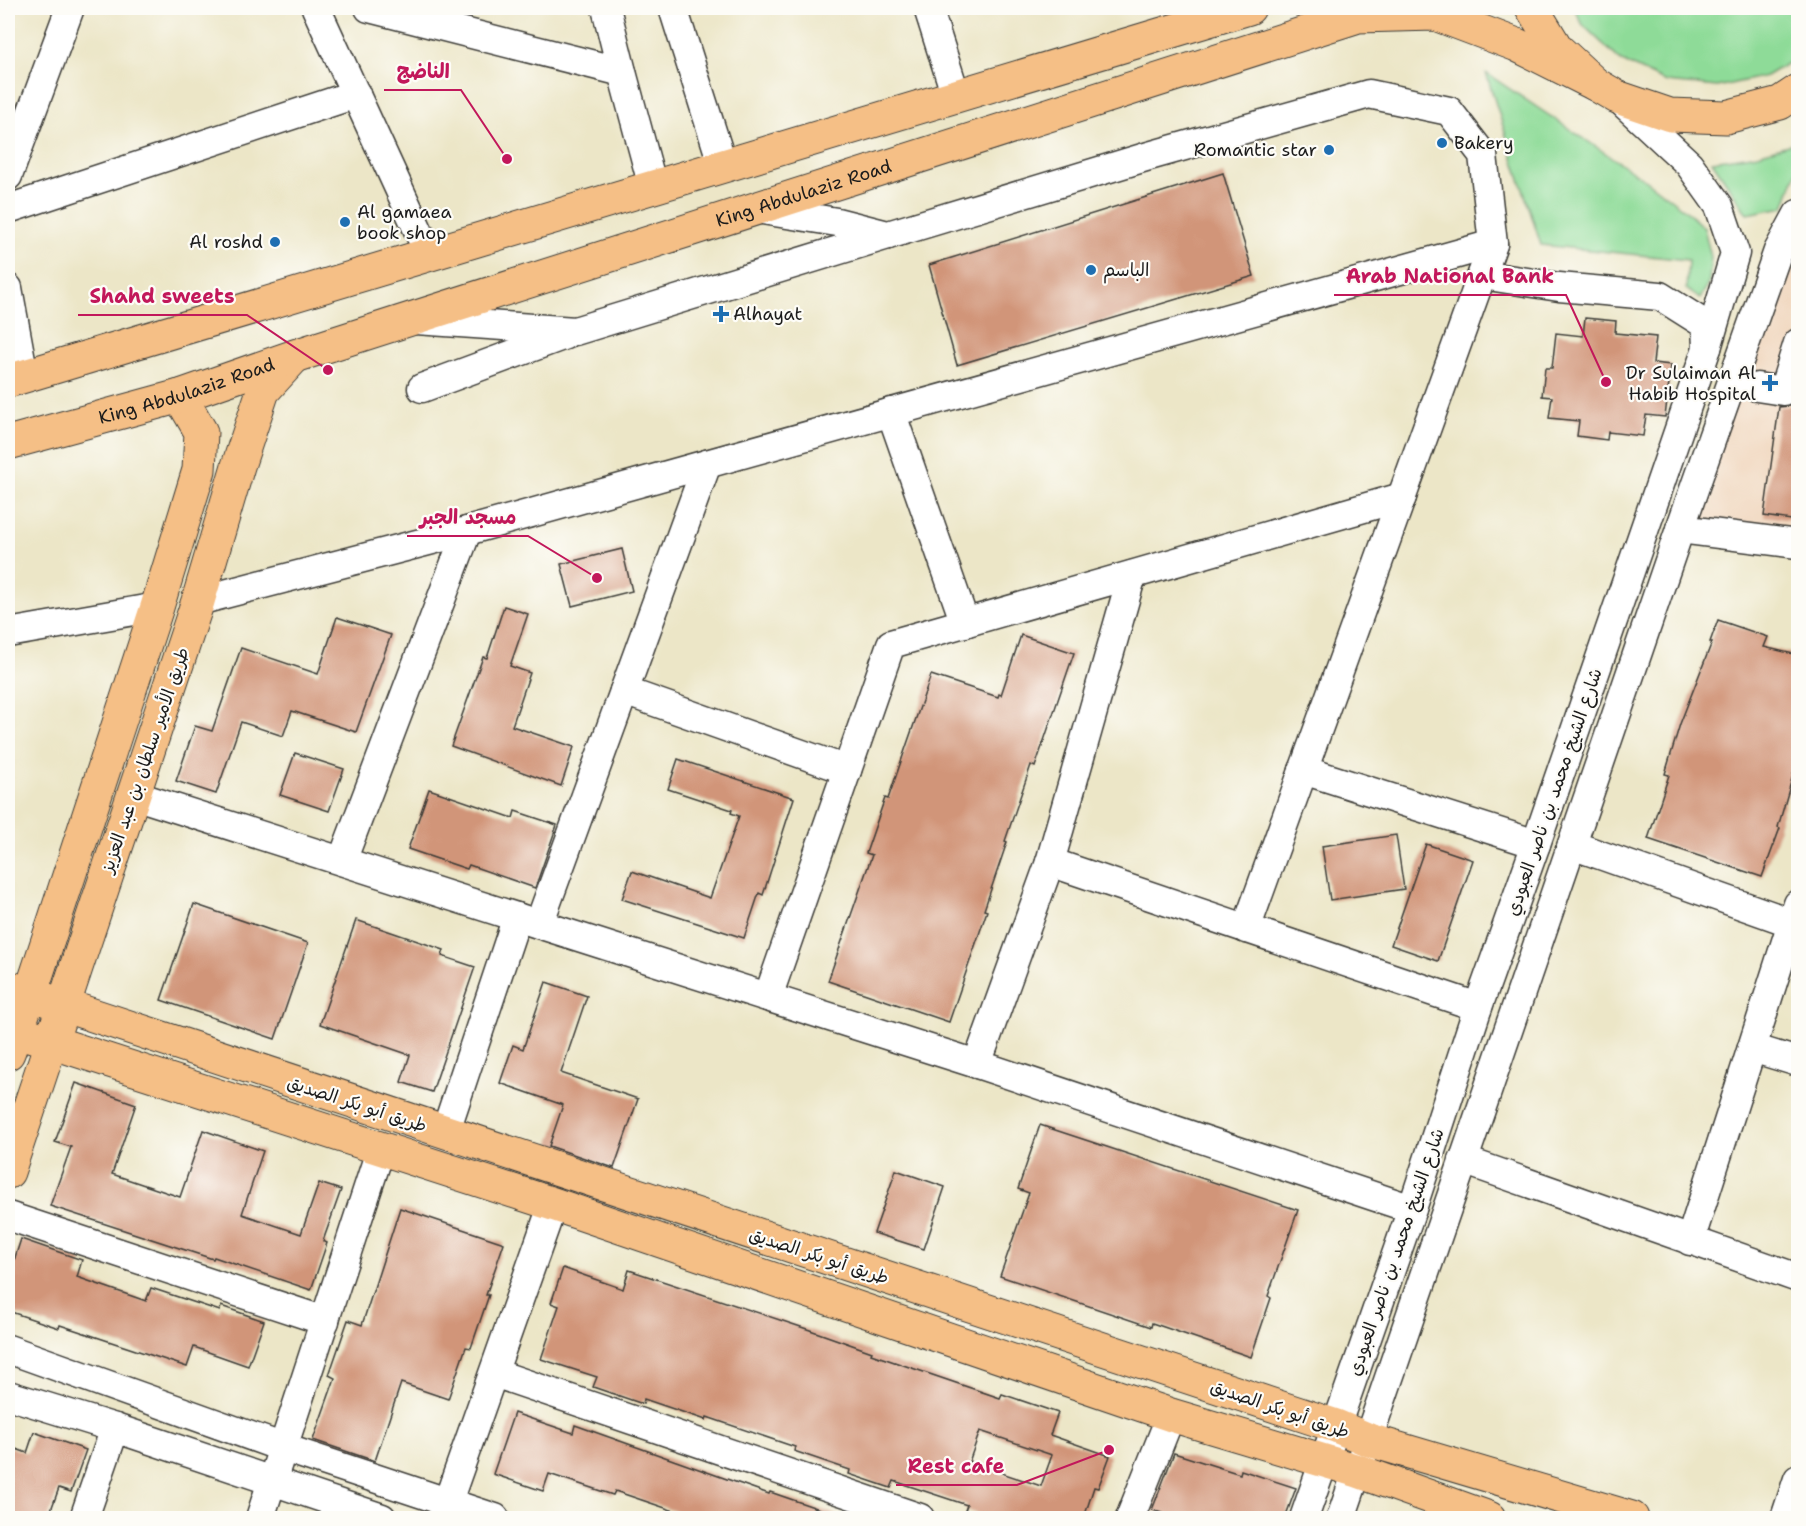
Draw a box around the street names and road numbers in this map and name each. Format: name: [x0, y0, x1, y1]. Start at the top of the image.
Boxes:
street label: King Abdulaziz Road: [713, 154, 895, 233]
street label: King Abdulaziz Road: [96, 352, 278, 430]
street label: طريق الأمير سلطان بن عبد العزيز: [94, 644, 195, 878]
street label: شارع الشيخ محمد بن ناصر العبودي: [1500, 665, 1609, 919]
street label: طريق أبو بكر الصديق: [284, 1070, 430, 1138]
street label: شارع الشيخ محمد بن ناصر العبودي: [1342, 1125, 1451, 1379]
street label: طريق أبو بكر الصديق: [746, 1222, 892, 1290]
street label: طريق أبو بكر الصديق: [1207, 1374, 1353, 1444]

